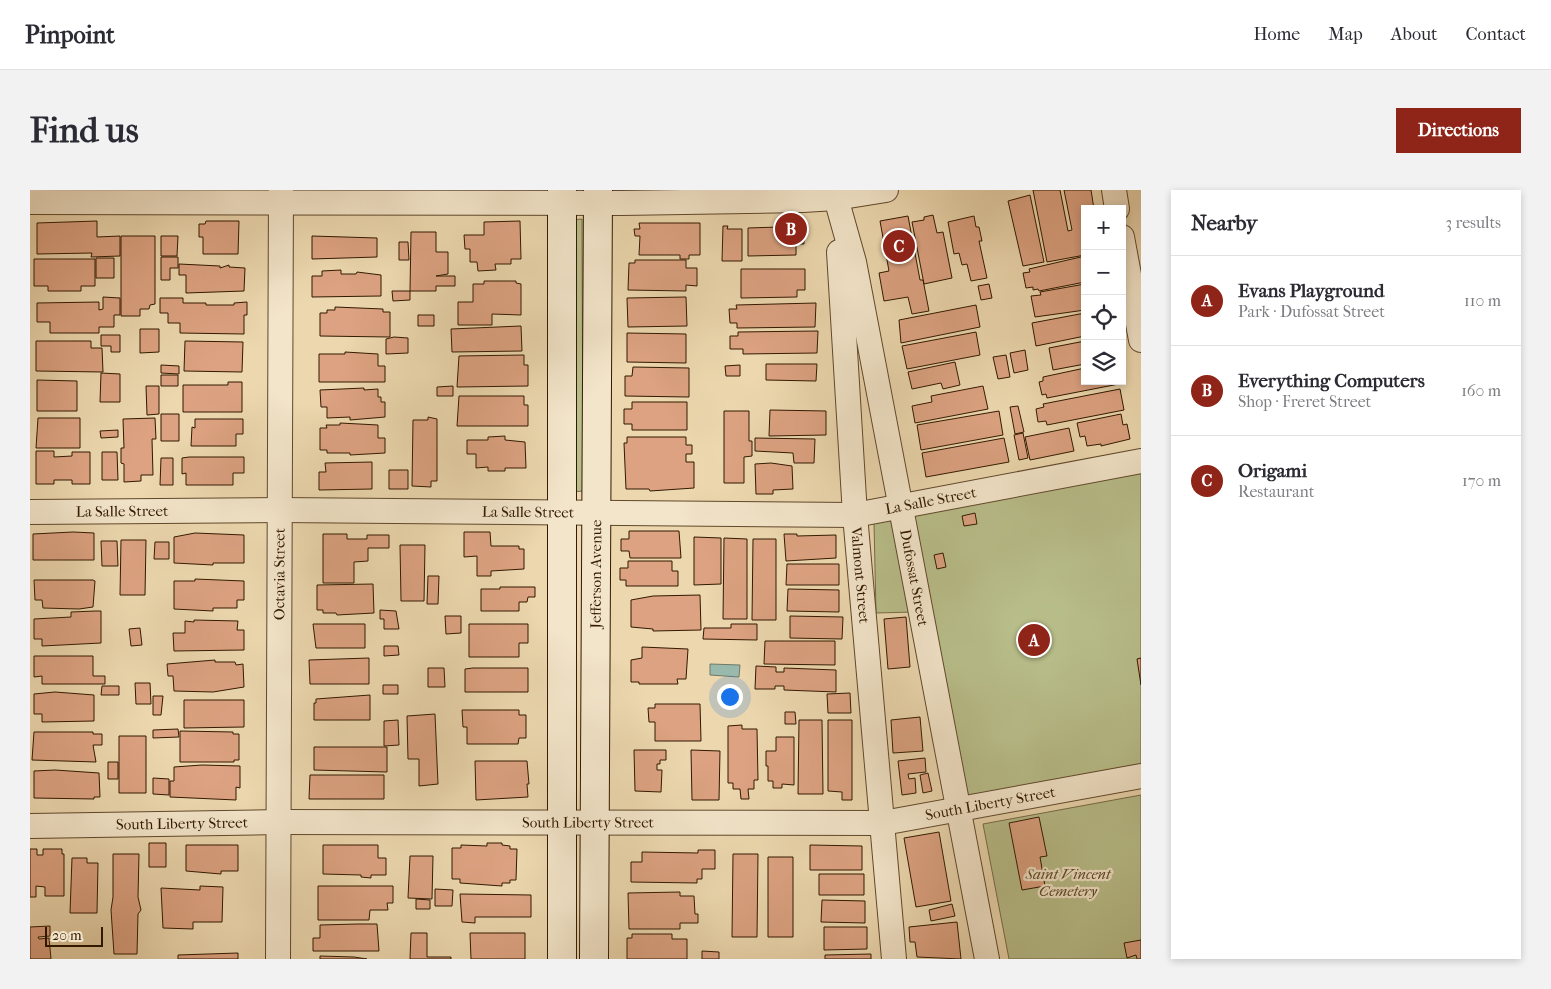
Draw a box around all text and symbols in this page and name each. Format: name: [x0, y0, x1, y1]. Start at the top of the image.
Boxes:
text: Pinpoint: [25, 21, 115, 49]
text: Home: [1253, 24, 1300, 45]
text: Map: [1328, 24, 1363, 45]
text: About: [1391, 24, 1437, 45]
text: Contact: [1465, 24, 1526, 45]
button: Directions: [1396, 108, 1521, 153]
text: Find us: [30, 110, 139, 151]
map controls: [1081, 205, 1126, 385]
button: +: [1081, 205, 1126, 250]
pin: B: [775, 210, 807, 248]
text: Nearby: [1191, 211, 1257, 235]
text: 3 results: [1445, 213, 1501, 232]
pin: C: [883, 227, 915, 265]
button: −: [1081, 250, 1126, 295]
text: Evans Playground: [1238, 280, 1384, 302]
text: A: [1202, 291, 1212, 310]
text: 110 m: [1464, 291, 1501, 310]
button: locate: [1081, 295, 1126, 340]
text: Park · Dufossat Street: [1238, 302, 1385, 321]
button: layers: [1081, 340, 1126, 385]
text: Everything Computers: [1238, 370, 1425, 392]
text: B: [1202, 381, 1212, 400]
text: 160 m: [1461, 381, 1501, 400]
text: Shop · Freret Street: [1238, 392, 1371, 411]
text: Origami: [1238, 460, 1307, 482]
text: C: [1202, 471, 1212, 490]
text: 170 m: [1462, 471, 1501, 490]
text: Restaurant: [1238, 482, 1314, 501]
street label: La Salle Street: [884, 483, 978, 518]
street label: La Salle Street: [76, 502, 169, 521]
street label: La Salle Street: [482, 503, 575, 522]
street label: Jefferson Avenue: [587, 519, 605, 629]
street label: Valmont Street: [847, 525, 874, 625]
street label: Octavia Street: [270, 527, 289, 620]
street label: Dufossat Street: [896, 528, 932, 629]
pin: A: [1018, 621, 1050, 659]
your location: [717, 684, 743, 710]
street label: South Liberty Street: [924, 783, 1057, 824]
street label: South Liberty Street: [522, 813, 655, 832]
street label: South Liberty Street: [116, 814, 249, 834]
park label: Saint Vincent Cemetery: [1024, 865, 1112, 900]
scale bar: [45, 924, 102, 947]
text: 20 m: [52, 927, 82, 944]

